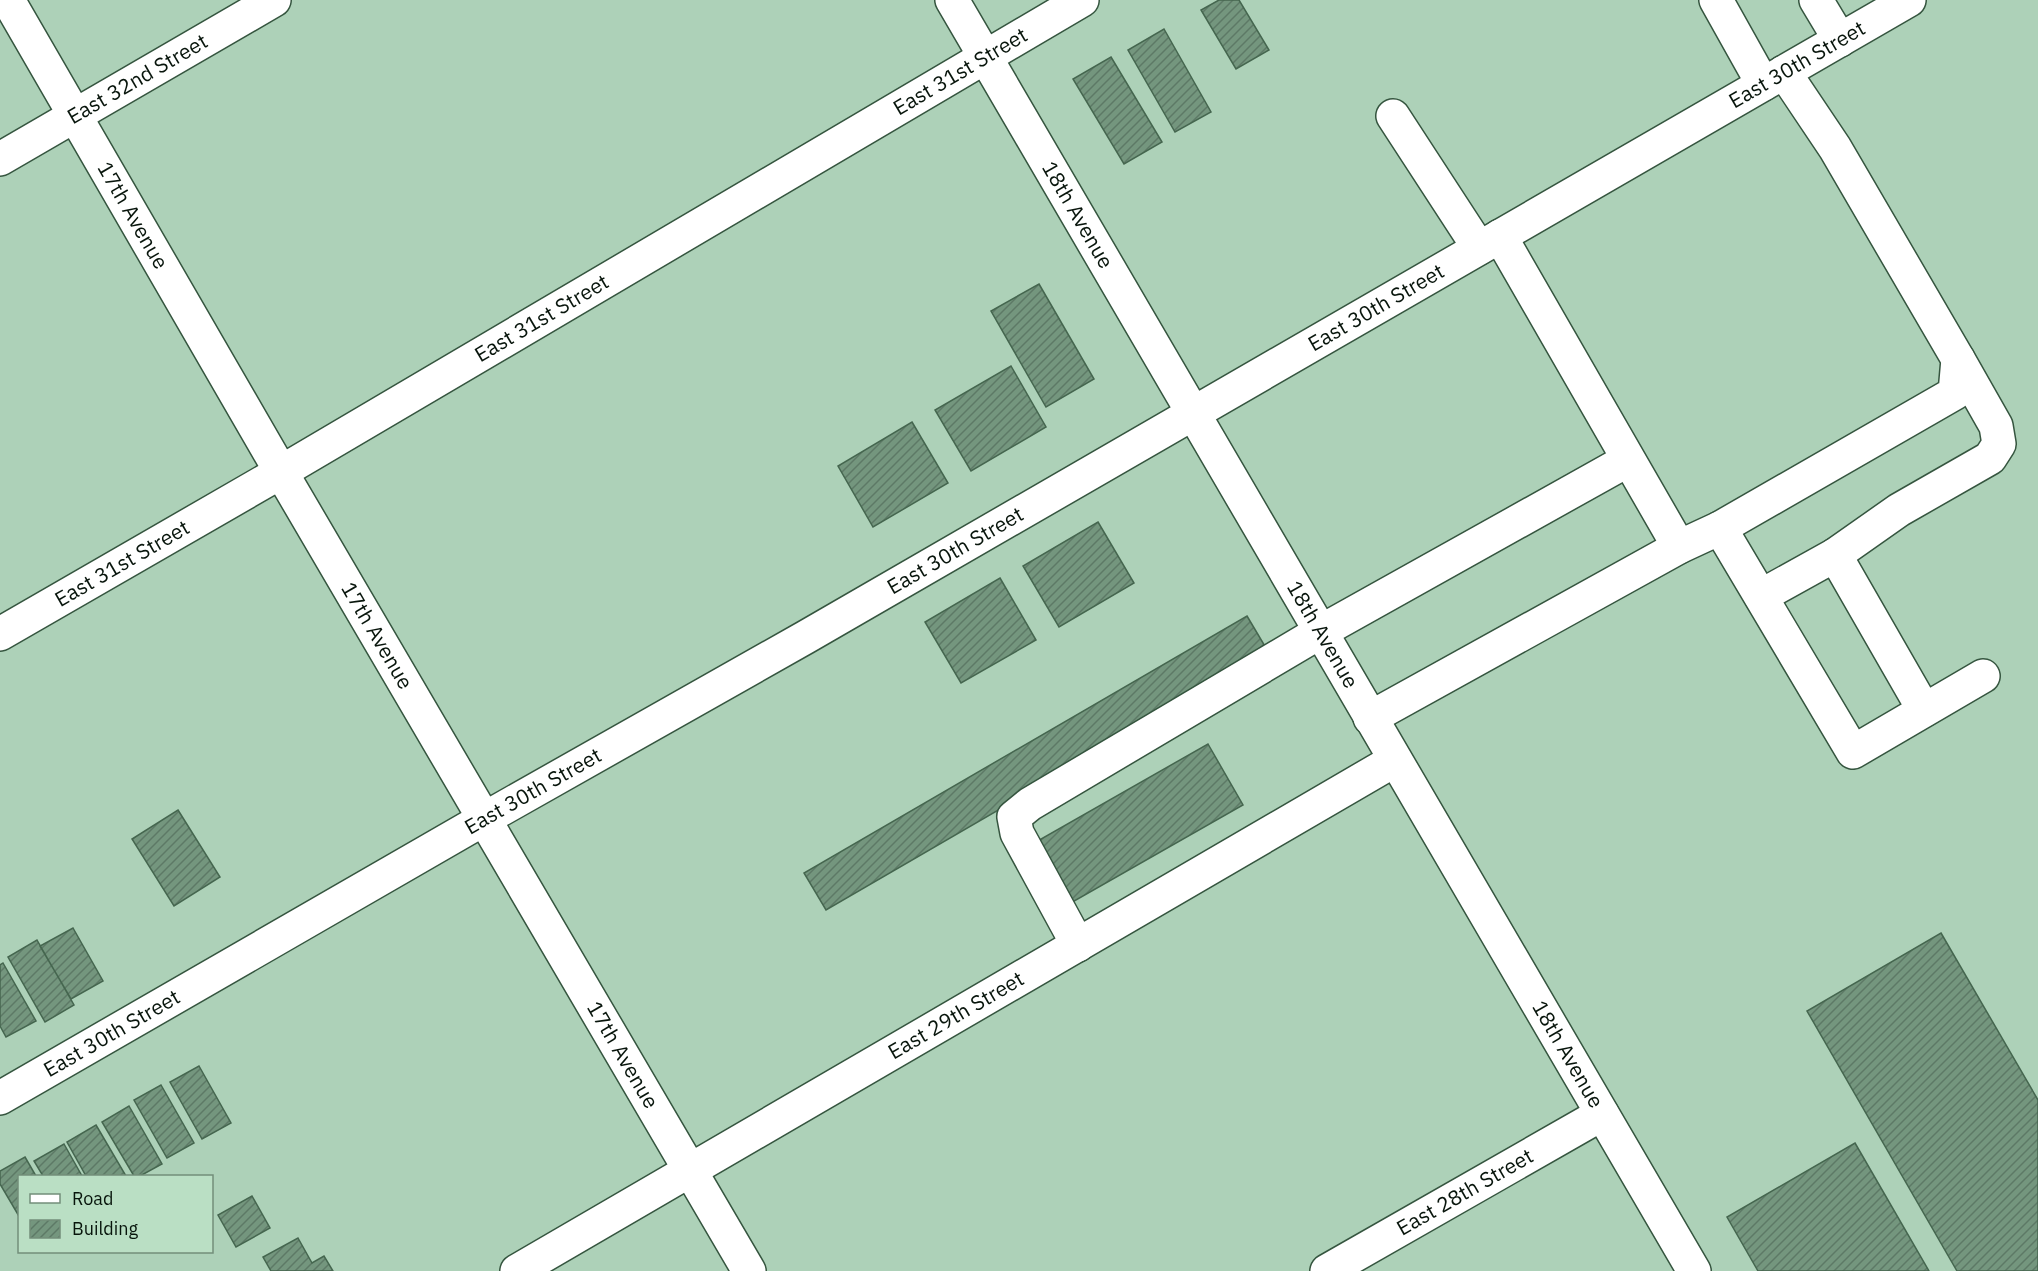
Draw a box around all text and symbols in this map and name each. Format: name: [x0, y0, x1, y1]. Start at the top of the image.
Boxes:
street label: East 30th Street: [1723, 13, 1870, 114]
street label: East 31st Street: [888, 20, 1032, 121]
street label: East 32nd Street: [62, 27, 212, 130]
street label: 17th Avenue: [91, 156, 176, 274]
street label: 18th Avenue: [1036, 156, 1121, 273]
street label: East 30th Street: [1302, 256, 1449, 357]
street label: East 31st Street: [469, 267, 613, 368]
street label: East 30th Street: [882, 499, 1028, 600]
street label: East 31st Street: [49, 513, 194, 613]
street label: 18th Avenue: [1281, 576, 1366, 693]
street label: 17th Avenue: [335, 577, 420, 694]
street label: East 30th Street: [459, 741, 606, 840]
street label: East 29th Street: [882, 964, 1029, 1065]
street label: East 30th Street: [38, 982, 185, 1083]
street label: 18th Avenue: [1526, 995, 1611, 1113]
street label: 17th Avenue: [581, 996, 666, 1113]
street label: East 28th Street: [1391, 1141, 1538, 1241]
legend: [18, 1175, 213, 1253]
text: Road: [72, 1187, 113, 1210]
text: Building: [72, 1217, 139, 1240]

